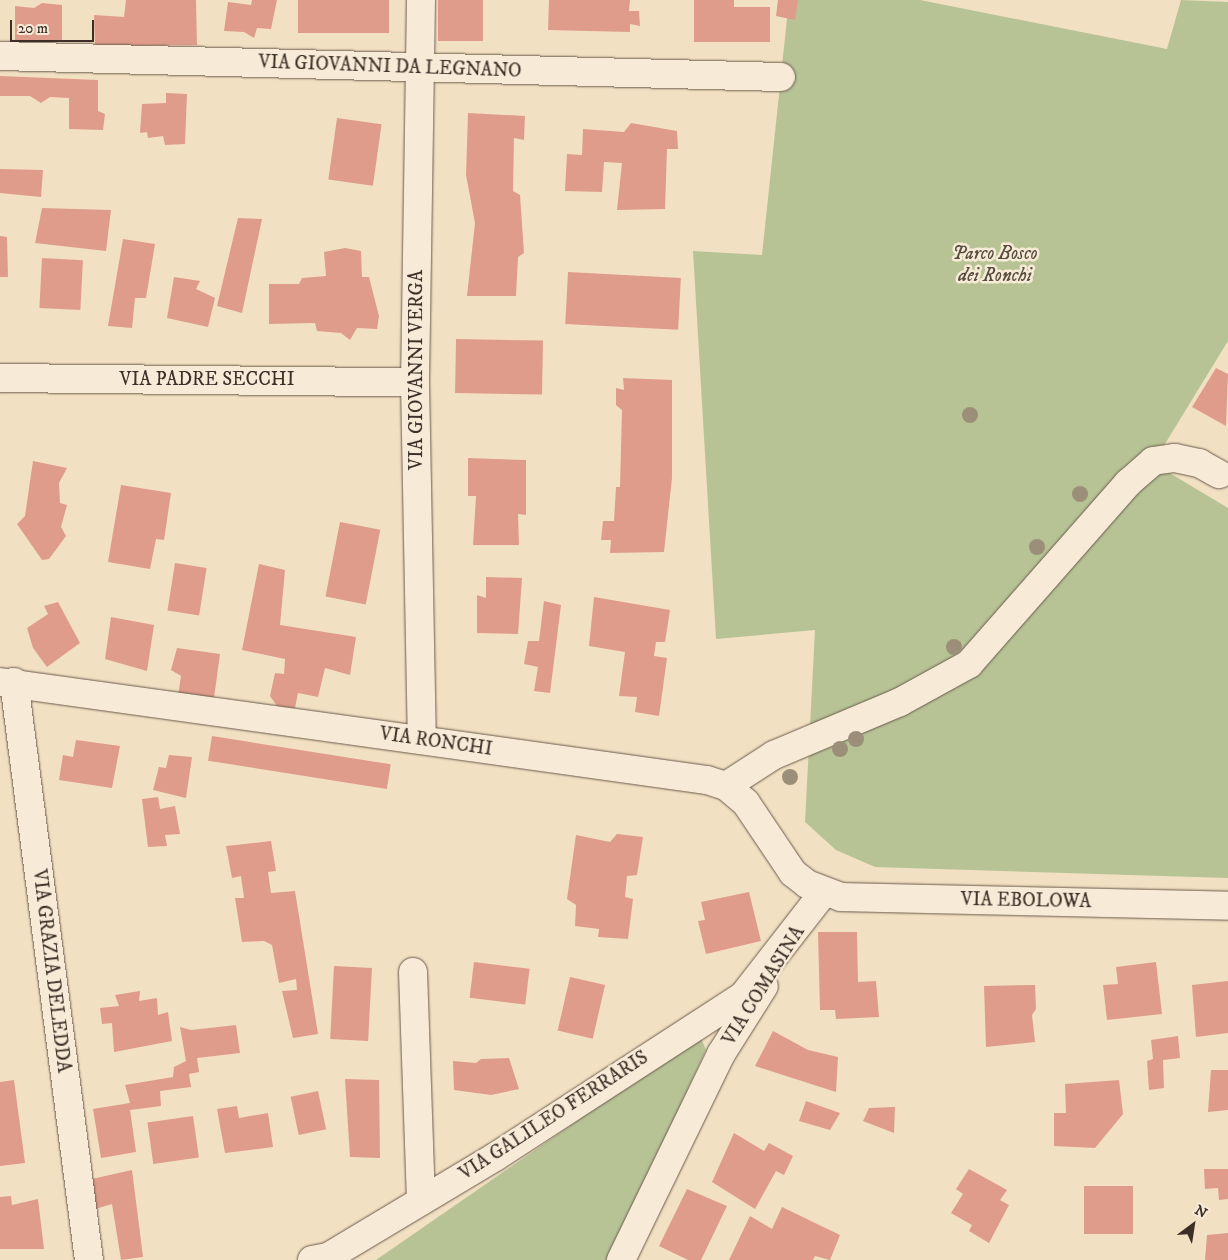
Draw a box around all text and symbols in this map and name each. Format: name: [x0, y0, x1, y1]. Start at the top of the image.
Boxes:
scale bar: [12, 10, 96, 42]
text: 20 m: [18, 19, 48, 38]
street label: VIA GIOVANNI DA LEGNANO: [258, 51, 522, 83]
park label: Parco Bosco dei Ronchi: [952, 243, 1038, 287]
street label: VIA GIOVANNI VERGA: [406, 270, 428, 470]
street label: VIA PADRE SECCHI: [119, 369, 295, 391]
street label: VIA RONCHI: [378, 723, 494, 761]
street label: VIA GRAZIA DELEDDA: [27, 868, 75, 1074]
street label: VIA EBOLOWA: [960, 888, 1092, 914]
street label: VIA COMASINA: [718, 922, 810, 1050]
street label: VIA GALILEO FERRARIS: [455, 1046, 653, 1186]
north arrow: [1168, 1200, 1218, 1250]
text: N: [1191, 1201, 1210, 1223]

